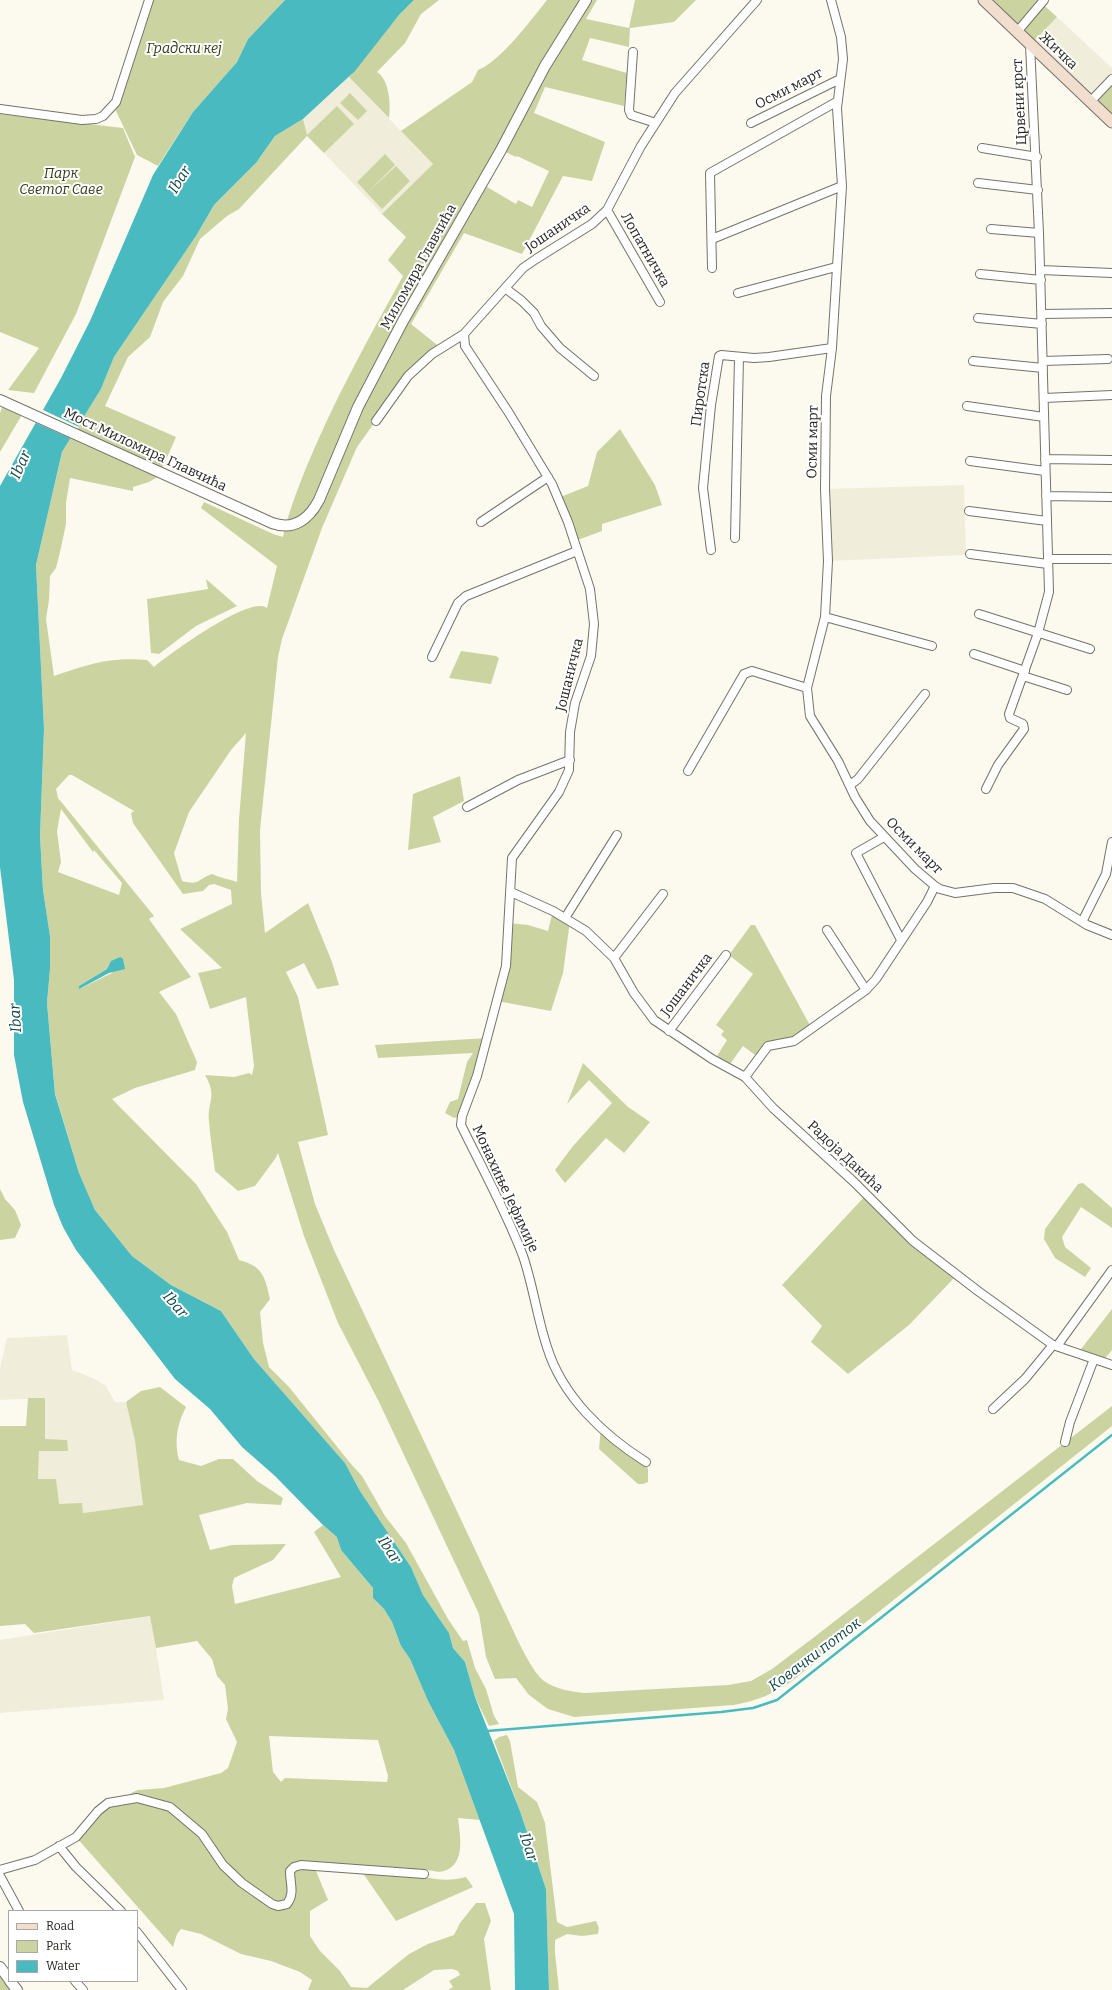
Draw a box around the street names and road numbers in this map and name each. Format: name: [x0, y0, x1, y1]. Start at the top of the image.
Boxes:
street label: Жичка: [1035, 29, 1081, 73]
street label: Црвени крст: [1009, 58, 1031, 146]
street label: Осми март: [752, 65, 826, 113]
street label: Јошаничка: [522, 200, 594, 256]
street label: Миломира Главчића: [378, 201, 460, 333]
street label: Лопатничка: [617, 210, 673, 290]
street label: Пиротска: [688, 360, 714, 428]
street label: Мост Миломира Главчића: [61, 405, 229, 495]
street label: Осми март: [804, 405, 822, 479]
street label: Јошаничка: [553, 637, 587, 713]
street label: Осми март: [882, 814, 946, 878]
street label: Јошаничка: [658, 950, 716, 1020]
street label: Радоја Дакића: [804, 1118, 886, 1196]
street label: Монахиње Јефимије: [468, 1123, 542, 1255]

